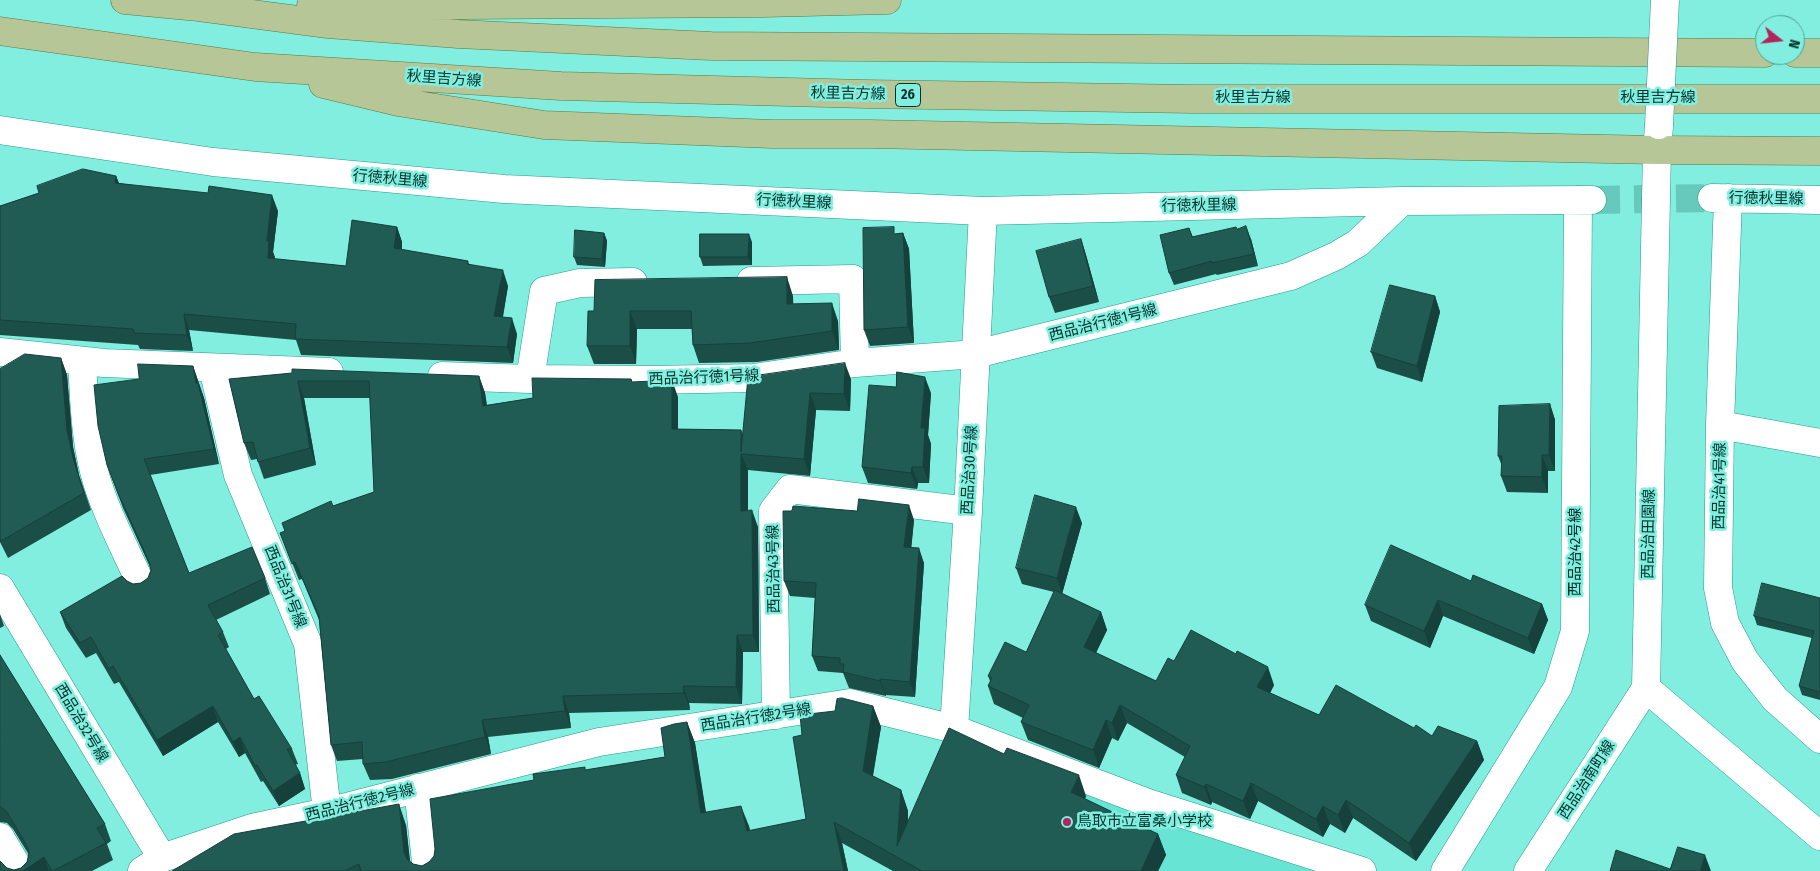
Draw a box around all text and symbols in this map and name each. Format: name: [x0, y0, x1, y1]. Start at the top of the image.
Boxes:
north arrow: [1755, 15, 1805, 65]
text: N: [1785, 38, 1803, 50]
street label: 秋里吉方線: [406, 67, 482, 91]
street label: 秋里吉方線: [810, 84, 886, 104]
road number: 26: [896, 84, 920, 106]
street label: 秋里吉方線: [1216, 89, 1290, 107]
street label: 秋里吉方線: [1621, 89, 1695, 107]
street label: 行徳秋里線: [352, 167, 428, 191]
street label: 行徳秋里線: [1728, 189, 1804, 209]
street label: 行徳秋里線: [756, 191, 832, 213]
street label: 行徳秋里線: [1161, 196, 1237, 216]
street label: 西品治行徳1号線: [1047, 301, 1159, 345]
street label: 西品治行徳1号線: [648, 367, 760, 389]
street label: 西品治30号線: [959, 425, 981, 515]
street label: 西品治41号線: [1710, 442, 1730, 530]
street label: 西品治田園線: [1639, 489, 1659, 579]
street label: 西品治42号線: [1567, 508, 1585, 596]
street label: 西品治43号線: [764, 524, 784, 614]
street label: 西品治31号線: [260, 543, 310, 631]
street label: 西品治32号線: [51, 681, 111, 765]
street label: 西品治行徳2号線: [699, 700, 813, 736]
street label: 西品治南町線: [1555, 737, 1619, 823]
street label: 西品治行徳2号線: [304, 781, 416, 825]
place label: 鳥取市立富桑小学校: [1077, 813, 1212, 831]
marker: 鳥取市立富桑小学校: [1061, 816, 1073, 828]

